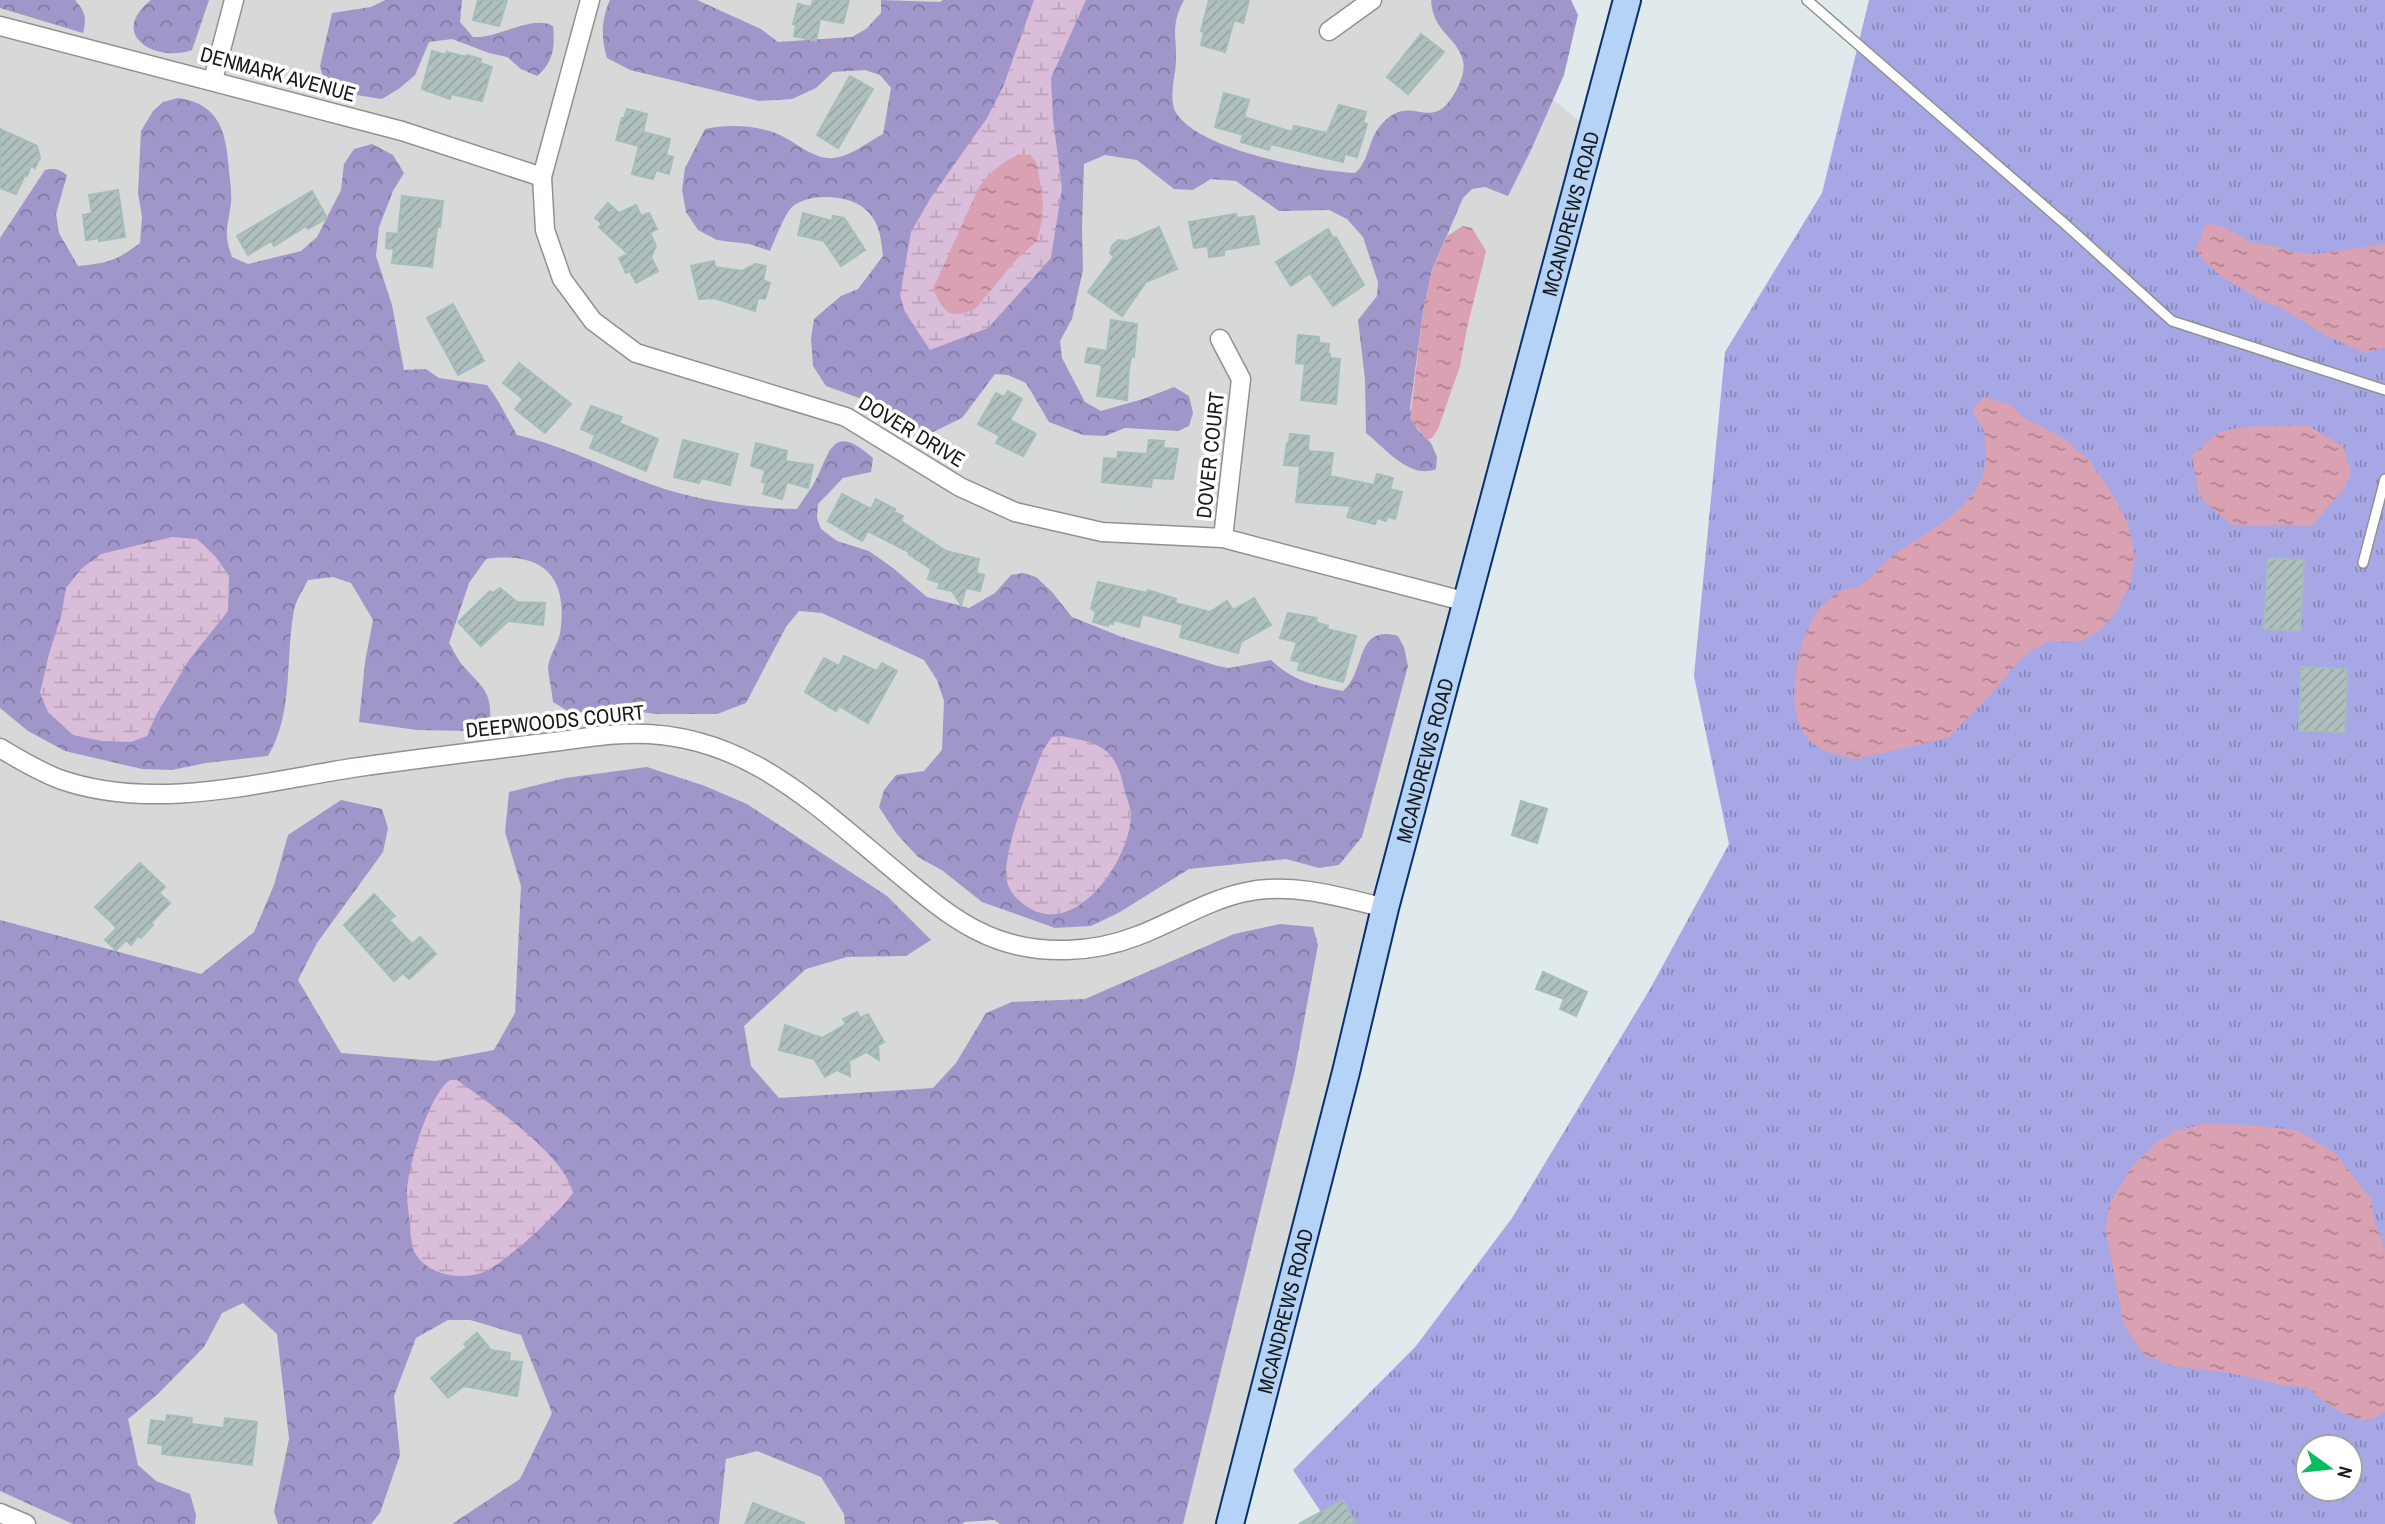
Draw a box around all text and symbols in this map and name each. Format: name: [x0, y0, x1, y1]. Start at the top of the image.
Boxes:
street label: DENMARK AVENUE: [197, 39, 359, 109]
street label: MCANDREWS ROAD: [1534, 128, 1606, 299]
street label: DOVER DRIVE: [854, 388, 970, 474]
street label: DOVER COURT: [1189, 390, 1231, 520]
street label: MCANDREWS ROAD: [1389, 675, 1460, 846]
street label: DEEPWOODS COURT: [464, 697, 646, 745]
street label: MCANDREWS ROAD: [1250, 1225, 1320, 1397]
north arrow: [2294, 1433, 2364, 1503]
text: N: [2331, 1464, 2359, 1481]

